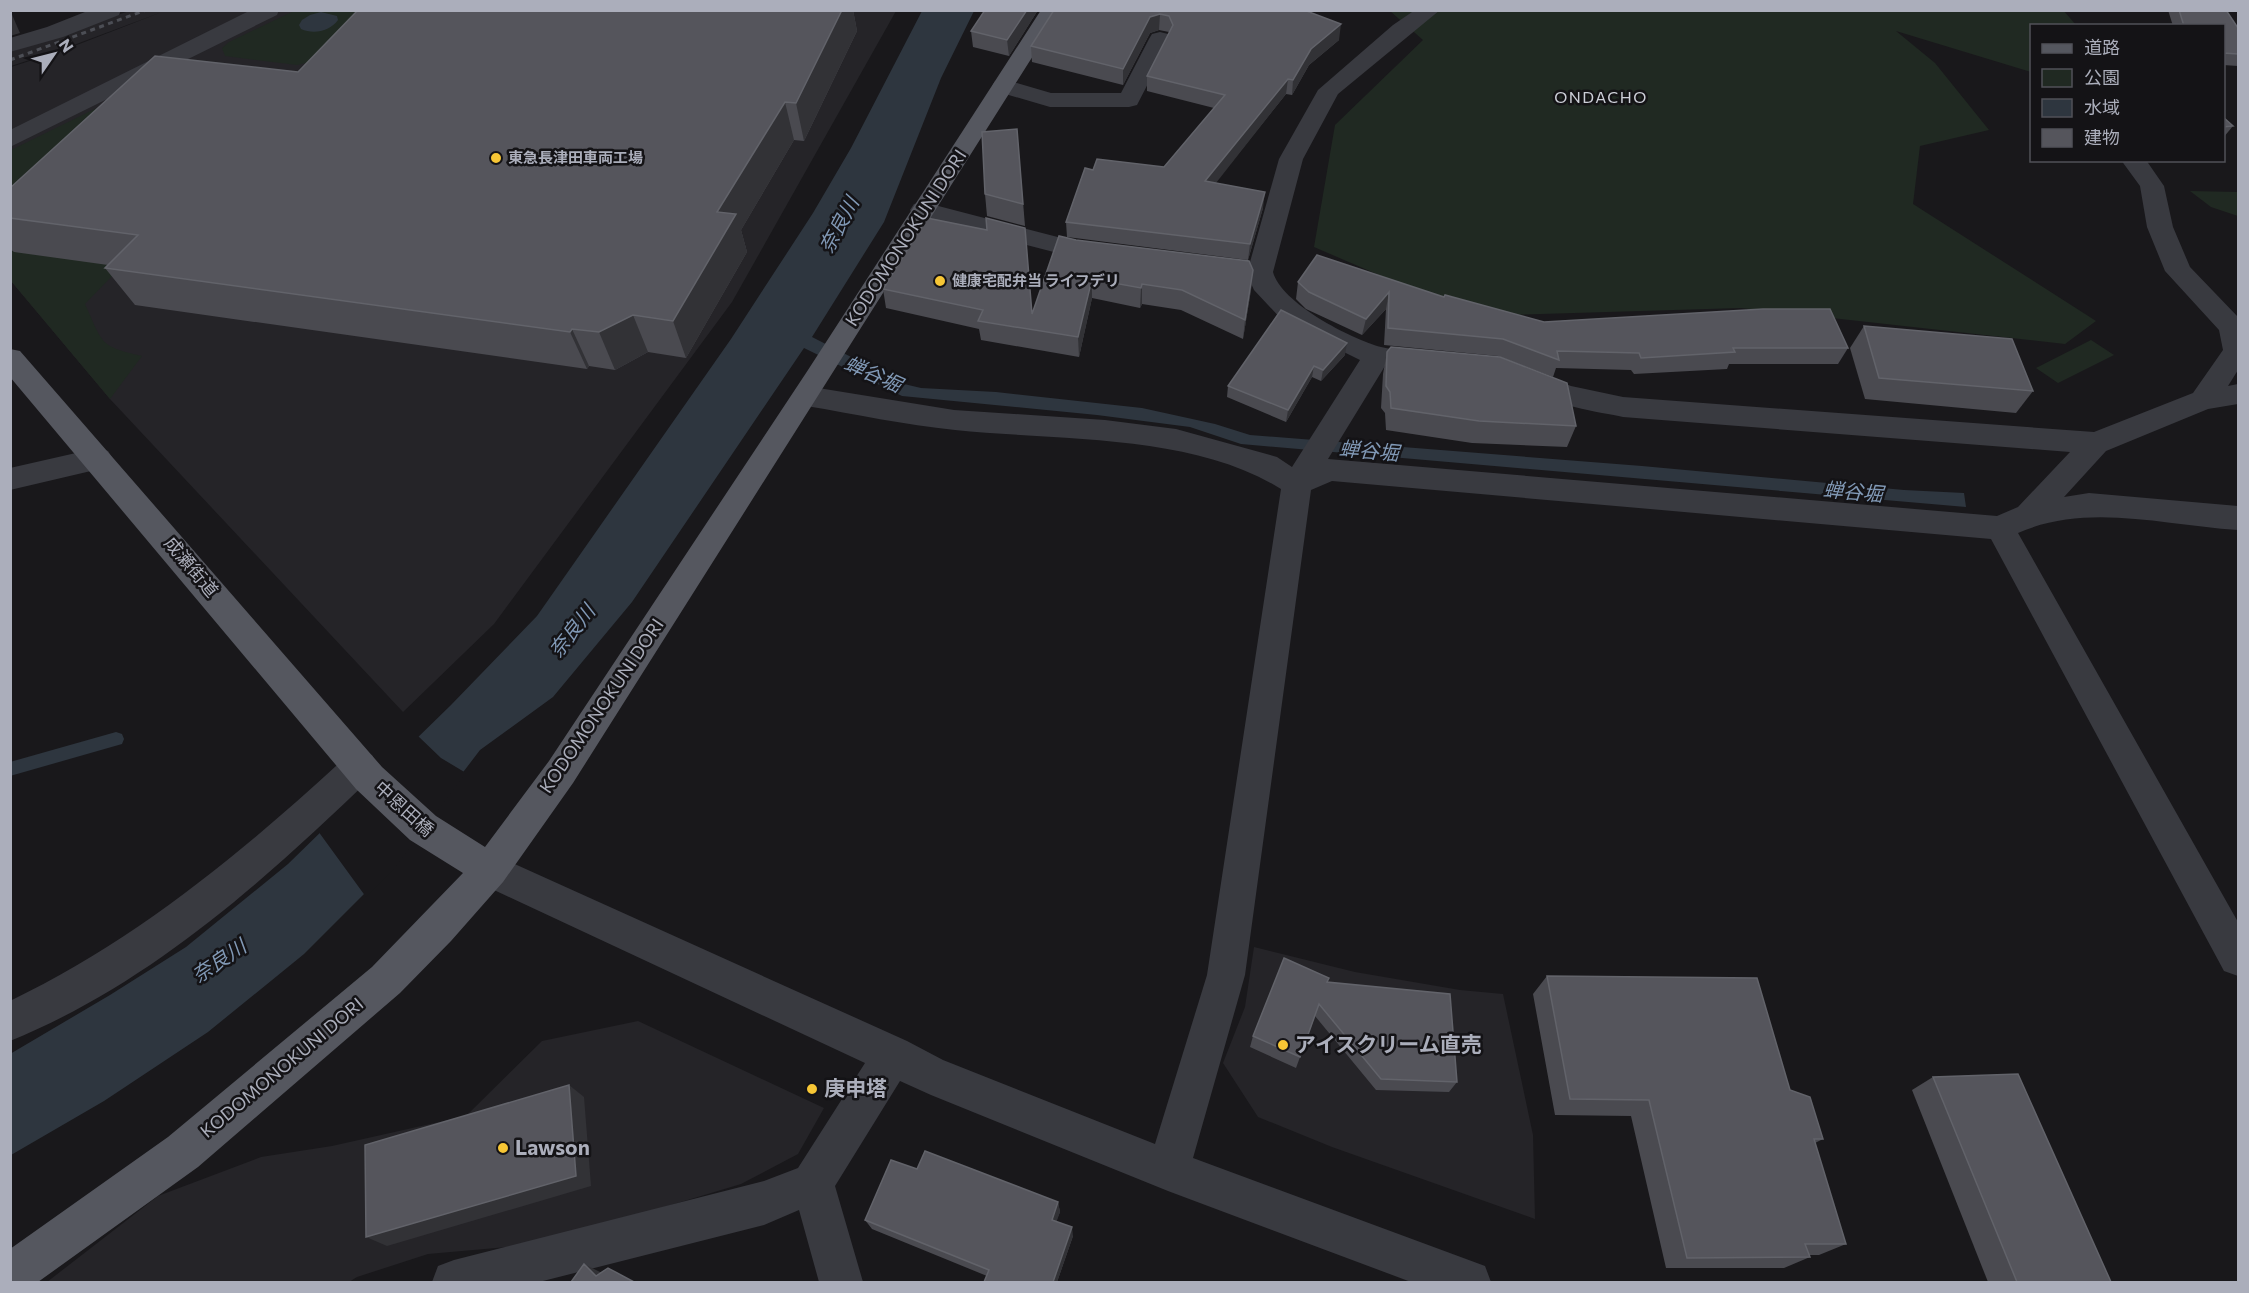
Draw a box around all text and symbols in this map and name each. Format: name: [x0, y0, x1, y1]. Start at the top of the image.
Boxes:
north arrow: [24, 24, 84, 84]
legend: [2030, 24, 2225, 162]
text: N: [55, 35, 78, 55]
text: 道路: [2084, 36, 2120, 58]
text: 公園: [2084, 66, 2120, 88]
district label: ONDACHO: [1554, 87, 1648, 106]
text: 水域: [2084, 96, 2120, 118]
text: 建物: [2084, 126, 2120, 148]
street label: KODOMONOKUNI DORI: [840, 145, 970, 330]
place label: 東急長津田車両工場: [508, 148, 643, 166]
marker: 東急長津田車両工場: [489, 151, 503, 165]
water label: 奈良川: [813, 191, 864, 257]
place label: 健康宅配弁当 ライフデリ: [952, 271, 1120, 289]
marker: 健康宅配弁当 ライフデリ: [933, 274, 947, 288]
water label: 蝉谷堀: [841, 350, 908, 397]
water label: 蝉谷堀: [1338, 435, 1403, 465]
water label: 蝉谷堀: [1822, 476, 1887, 506]
street label: 成瀬街道: [160, 532, 223, 601]
water label: 奈良川: [543, 598, 600, 661]
street label: KODOMONOKUNI DORI: [534, 614, 668, 797]
street label: 中恩田橋: [371, 776, 439, 841]
water label: 奈良川: [187, 932, 252, 987]
street label: KODOMONOKUNI DORI: [195, 993, 367, 1142]
place label: アイスクリーム直売: [1295, 1031, 1482, 1056]
marker: アイスクリーム直売: [1276, 1038, 1290, 1052]
place label: 庚申塔: [824, 1075, 887, 1100]
marker: 庚申塔: [805, 1082, 819, 1096]
place label: Lawson: [515, 1134, 590, 1159]
marker: Lawson: [496, 1141, 510, 1155]

